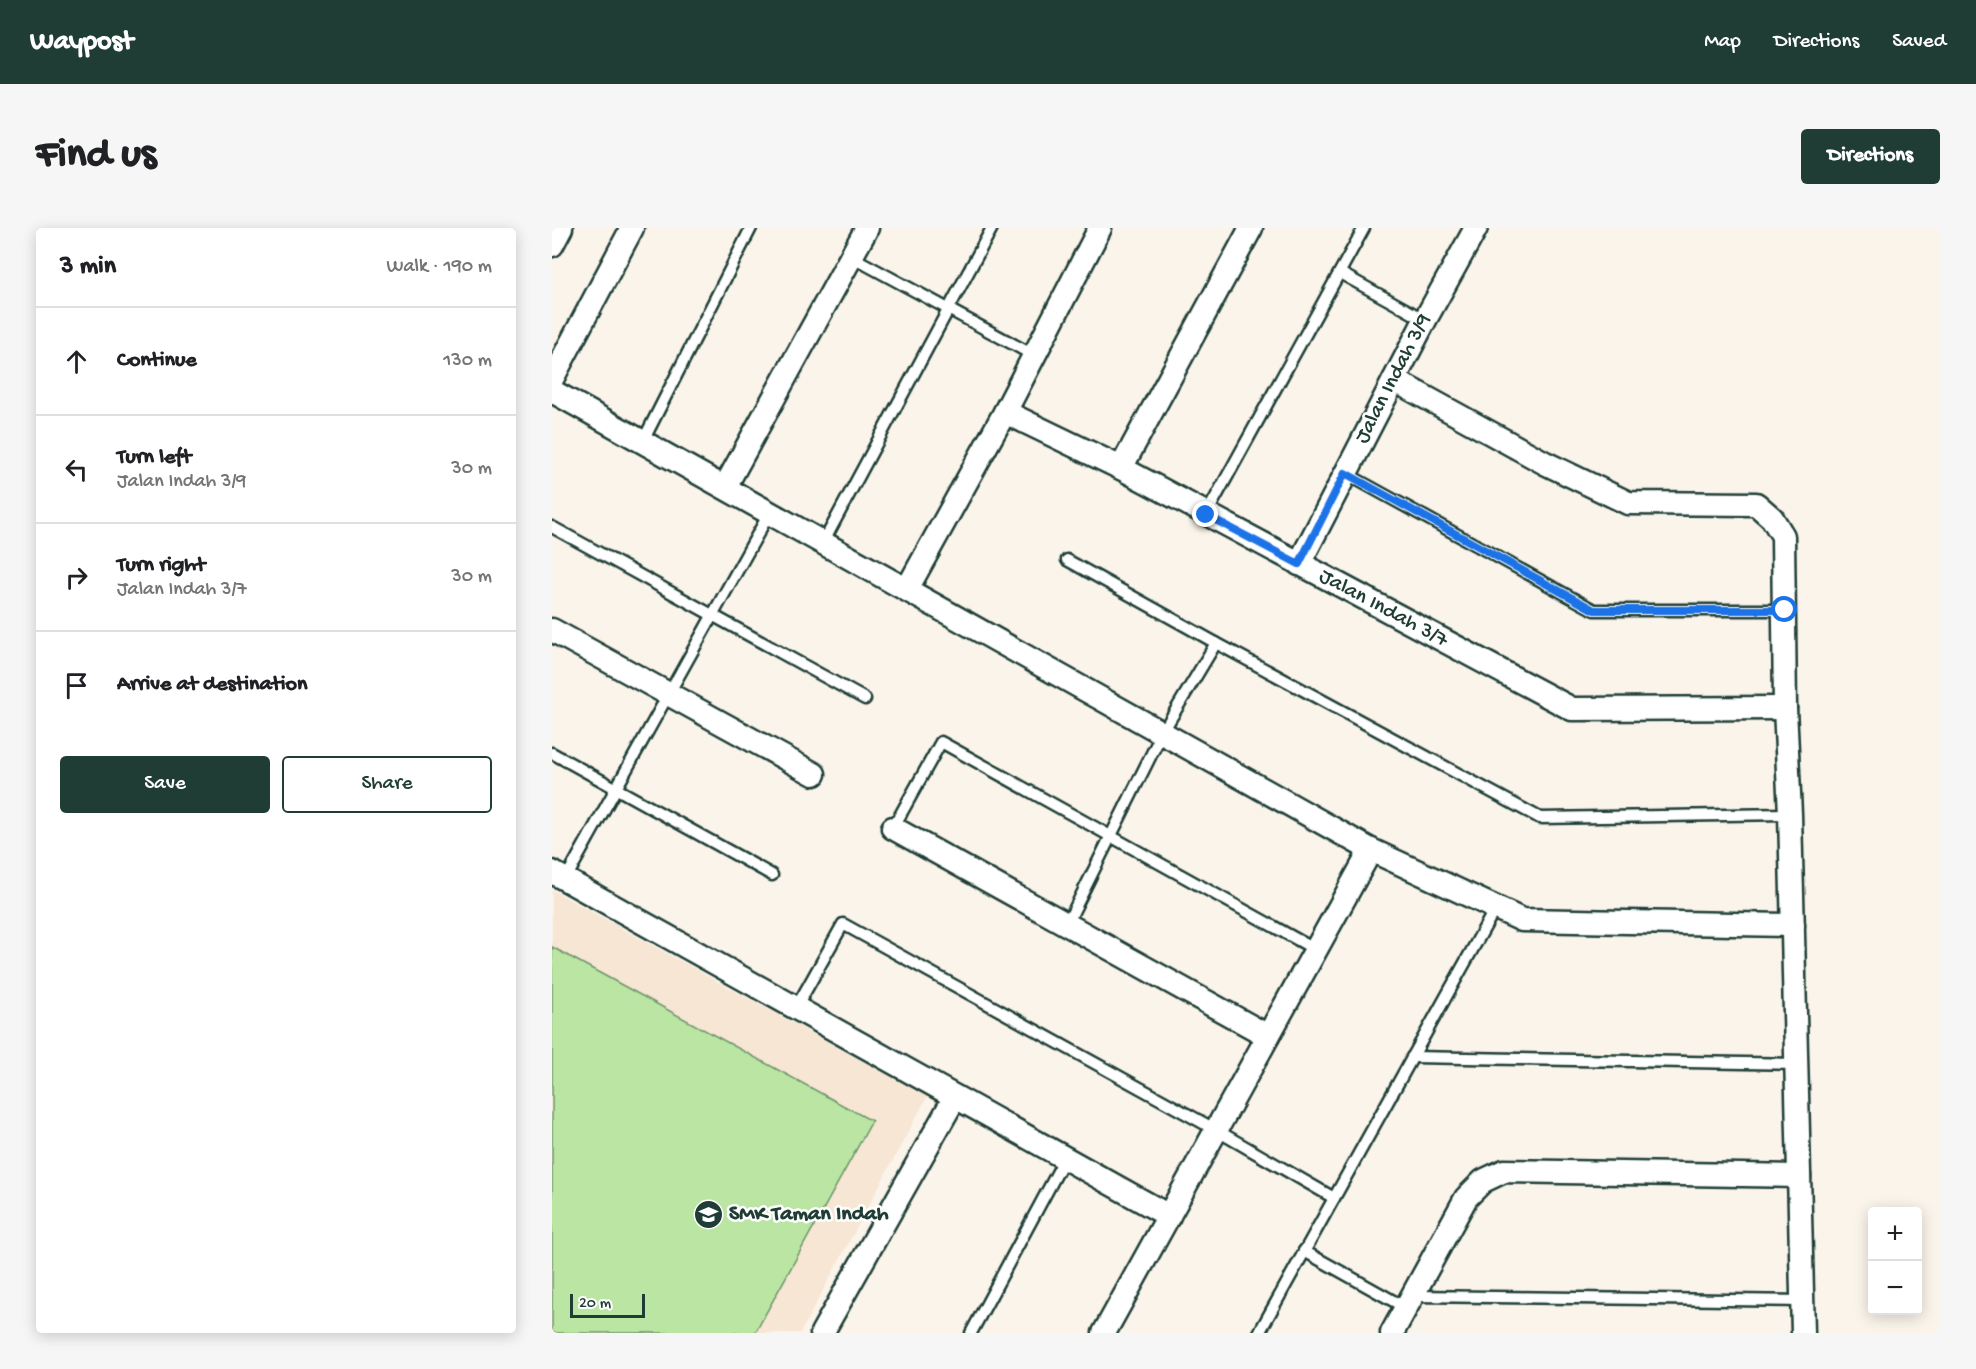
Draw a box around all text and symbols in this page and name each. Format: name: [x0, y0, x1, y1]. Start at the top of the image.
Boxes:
text: Waypost: [30, 26, 133, 59]
text: Map: [1704, 30, 1741, 55]
text: Directions: [1774, 30, 1859, 55]
text: Saved: [1892, 30, 1946, 55]
button: Directions: [1801, 129, 1940, 184]
text: Find us: [36, 132, 156, 181]
text: 3 min: [60, 252, 116, 283]
text: Walk · 190 m: [386, 256, 492, 279]
street label: Jalan Indah 3/9: [1350, 310, 1438, 448]
icon: ahead: [60, 345, 93, 378]
text: Continue: [117, 348, 197, 374]
text: 130 m: [443, 350, 492, 373]
text: Turn left: [117, 445, 191, 471]
icon: left: [60, 453, 93, 486]
text: 30 m: [451, 458, 492, 481]
text: Jalan Indah 3/9: [117, 471, 246, 494]
route end: [1192, 501, 1218, 527]
text: Turn right: [117, 553, 205, 579]
icon: right: [60, 561, 93, 594]
street label: Jalan Indah 3/7: [1314, 564, 1453, 654]
text: 30 m: [451, 566, 492, 589]
text: Jalan Indah 3/7: [117, 579, 247, 602]
route start: [1771, 596, 1797, 622]
icon: arrive: [60, 669, 93, 702]
text: Arrive at destination: [117, 672, 307, 698]
button: Save: [60, 756, 270, 813]
button: Share: [282, 756, 492, 813]
school or university icon: SMK Taman Indah: [692, 1199, 724, 1231]
place label: SMK Taman Indah: [729, 1202, 889, 1228]
map controls: [1868, 1207, 1922, 1315]
button: +: [1868, 1207, 1922, 1261]
button: −: [1868, 1261, 1922, 1315]
scale bar: [570, 1291, 645, 1318]
text: 20 m: [579, 1295, 611, 1314]

